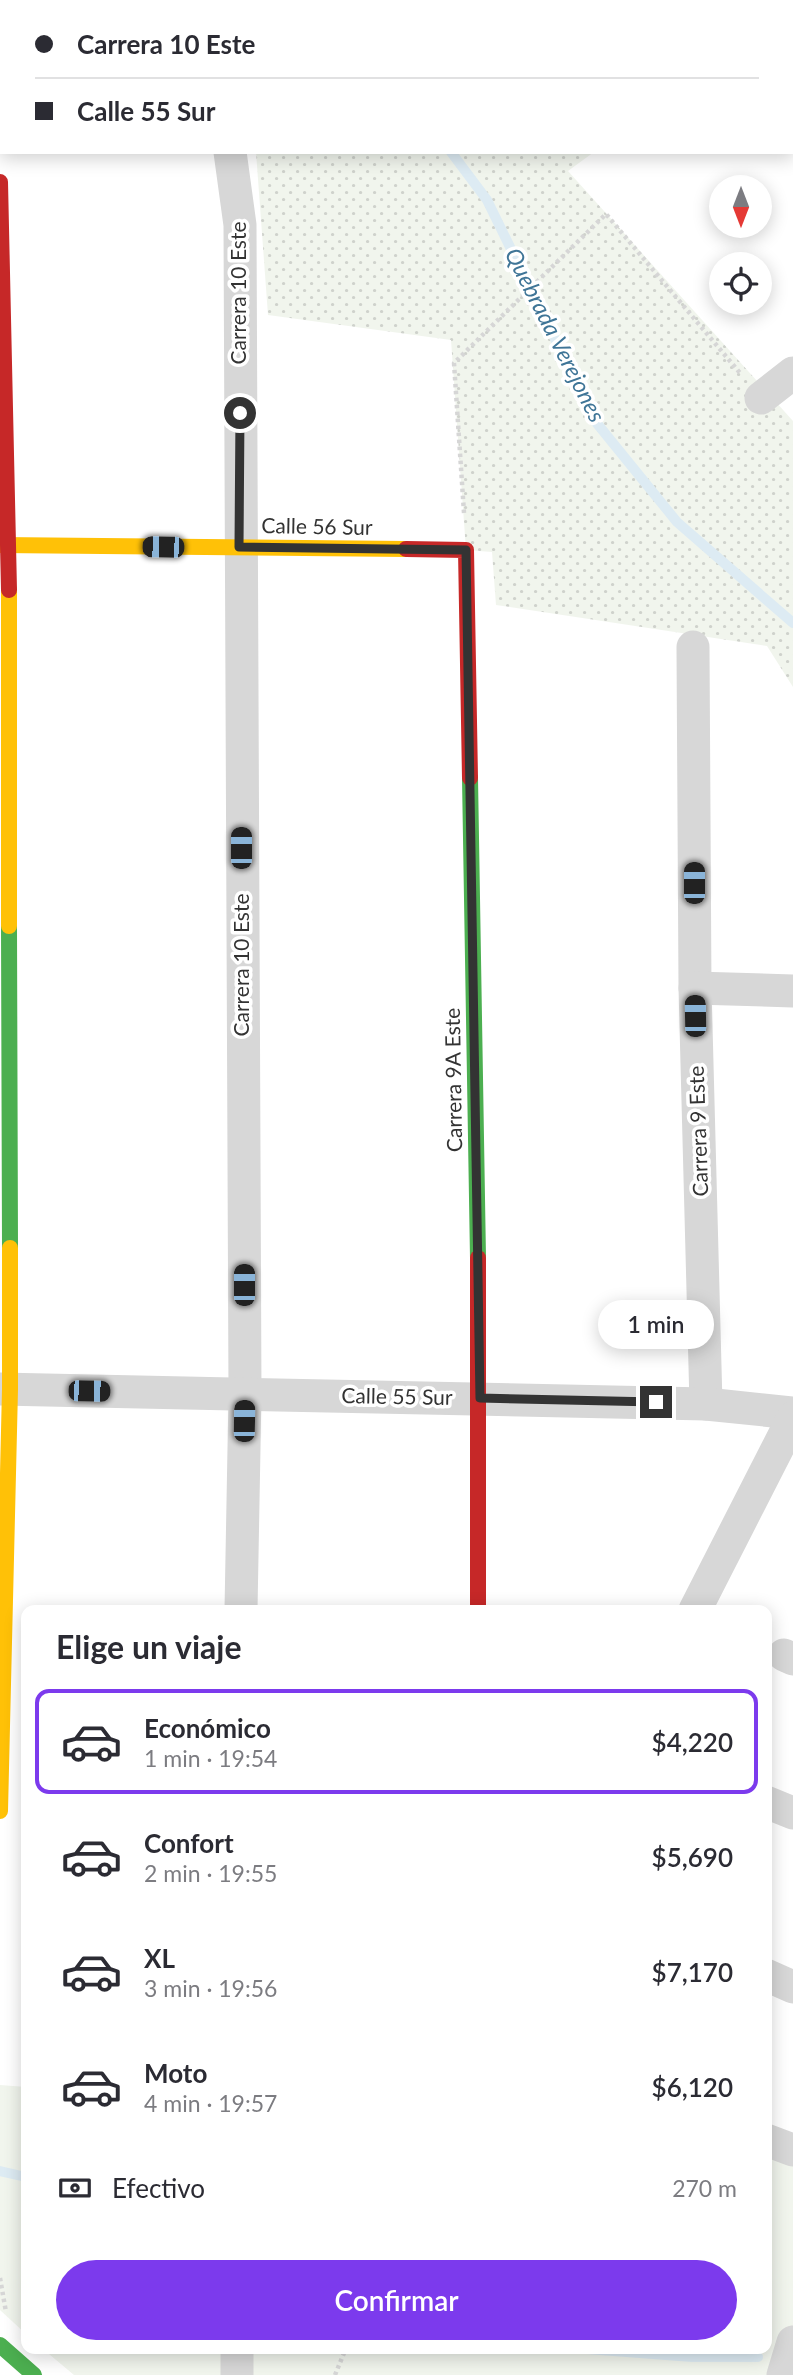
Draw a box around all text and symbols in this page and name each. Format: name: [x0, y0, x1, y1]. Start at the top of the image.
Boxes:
text: Carrera 10 Este: [77, 28, 255, 60]
text: Calle 55 Sur: [77, 95, 215, 127]
north arrow: [709, 175, 772, 238]
map controls: [709, 175, 772, 315]
street label: Carrera 10 Este: [225, 221, 250, 365]
water label: Quebrada Verejones: [500, 243, 612, 426]
button: locate: [709, 252, 772, 315]
route start: [224, 397, 256, 429]
street label: Calle 56 Sur: [261, 512, 373, 539]
car: [142, 536, 185, 558]
car: [231, 827, 252, 869]
car: [684, 862, 705, 904]
street label: Carrera 10 Este: [228, 893, 253, 1037]
car: [685, 995, 706, 1037]
street label: Carrera 9A Este: [439, 1008, 466, 1152]
street label: Carrera 9 Este: [683, 1065, 712, 1197]
car: [234, 1264, 255, 1306]
callout: 1 min: [598, 1300, 714, 1350]
text: 1 min: [628, 1310, 684, 1338]
car: [68, 1380, 111, 1402]
street label: Calle 55 Sur: [341, 1382, 453, 1409]
route end: [640, 1386, 672, 1418]
car: [234, 1400, 255, 1442]
text: Elige un viaje: [56, 1627, 241, 1666]
icon: car: [60, 1710, 123, 1773]
text: Económico: [144, 1712, 271, 1744]
text: $4,220: [652, 1726, 733, 1758]
text: 1 min · 19:54: [144, 1744, 277, 1772]
icon: car: [60, 1825, 123, 1888]
text: Confort: [144, 1827, 234, 1859]
text: $5,690: [652, 1841, 733, 1873]
text: 2 min · 19:55: [144, 1859, 277, 1887]
icon: car: [60, 1940, 123, 2003]
text: XL: [144, 1942, 175, 1974]
text: $7,170: [652, 1956, 733, 1988]
text: 3 min · 19:56: [144, 1974, 277, 2002]
icon: car: [60, 2055, 123, 2118]
text: Moto: [144, 2057, 207, 2089]
text: $6,120: [652, 2071, 733, 2103]
text: 4 min · 19:57: [144, 2089, 277, 2117]
icon: cash: [56, 2169, 94, 2207]
text: Efectivo: [112, 2172, 205, 2204]
text: 270 m: [672, 2174, 737, 2202]
button: Confirmar: [56, 2260, 737, 2340]

